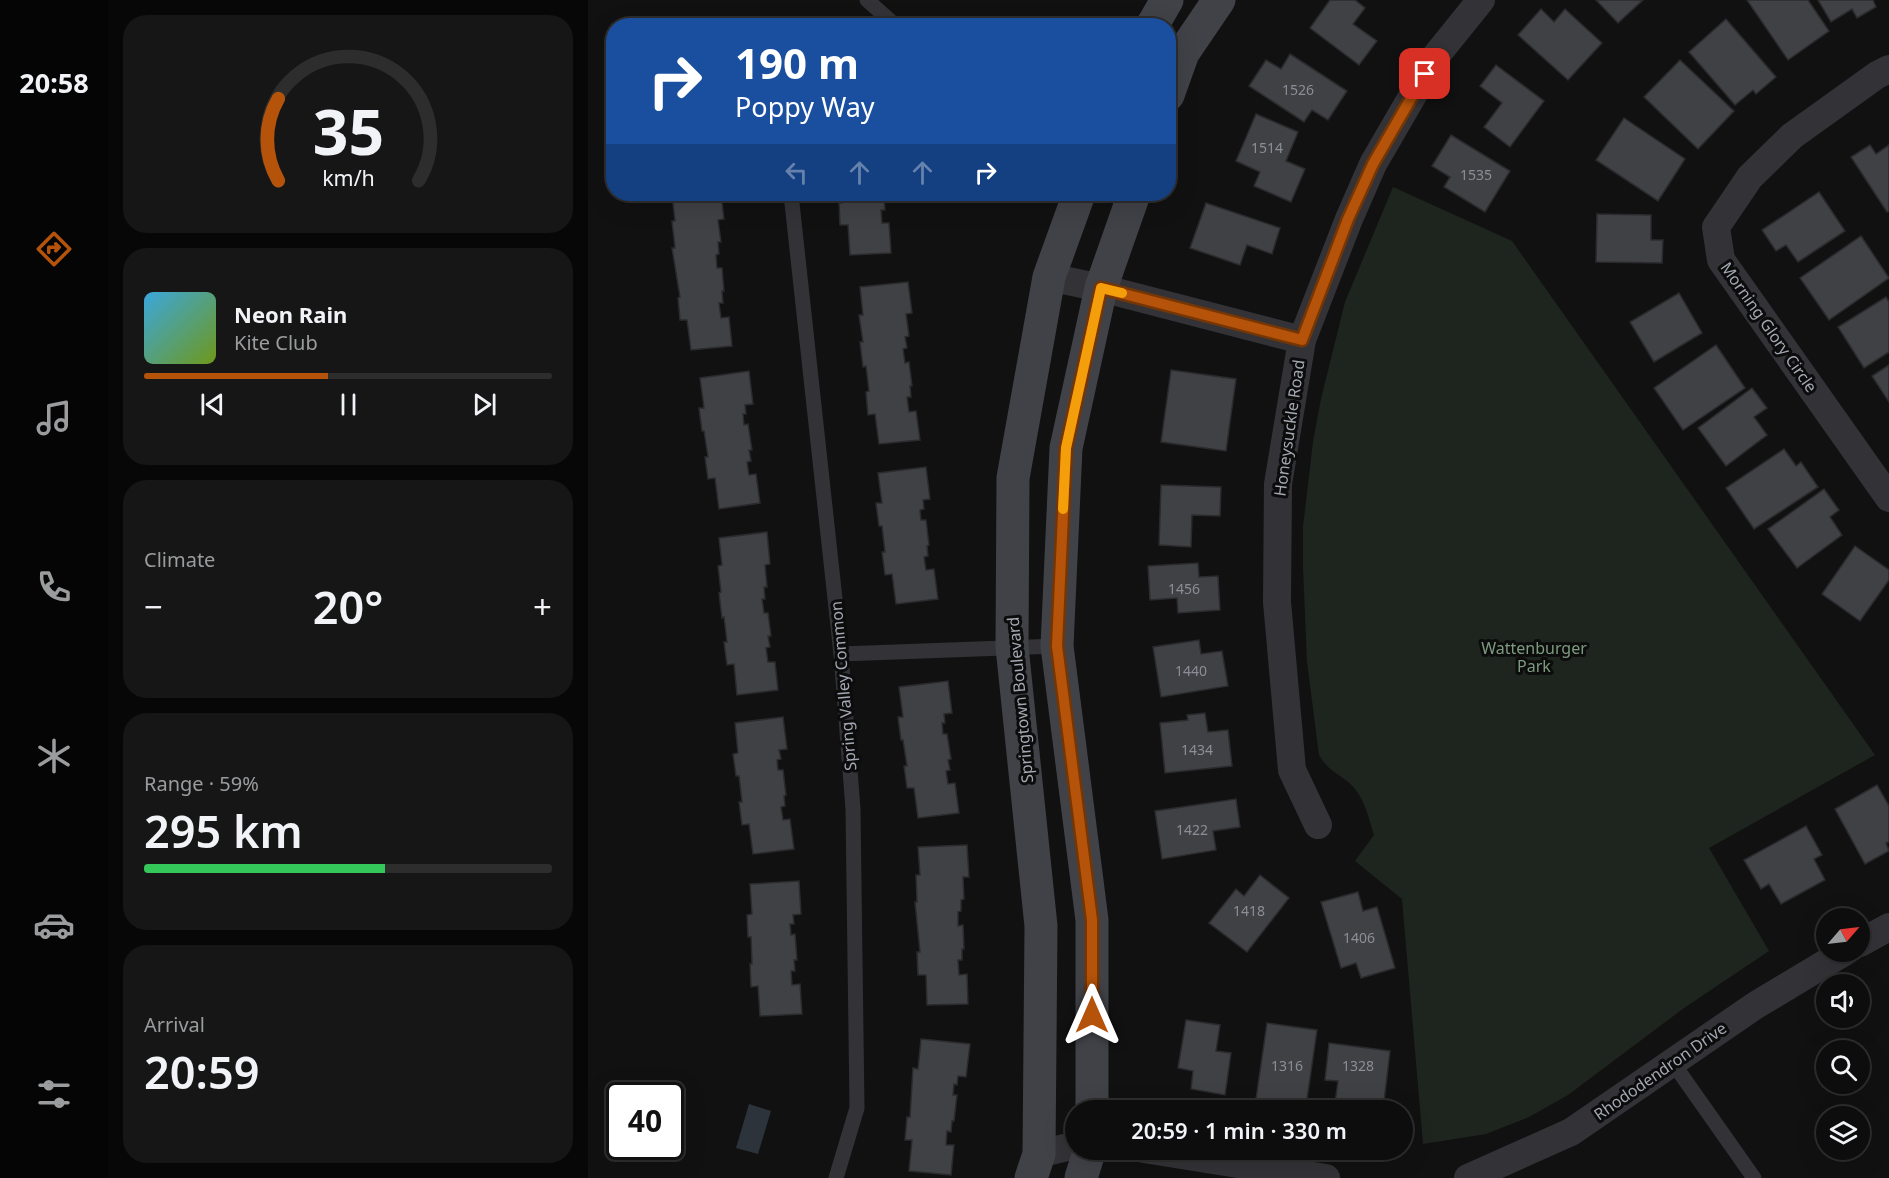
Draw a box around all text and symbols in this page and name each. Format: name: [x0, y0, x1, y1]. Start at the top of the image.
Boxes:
text: 190 m: [735, 34, 859, 91]
icon: right: [636, 42, 714, 120]
pin: [1399, 48, 1450, 99]
icon: arrive: [1408, 57, 1441, 90]
text: 20:58: [19, 64, 89, 101]
house number: 1526: [1282, 80, 1314, 99]
text: 35: [312, 88, 384, 173]
text: Poppy Way: [735, 88, 875, 125]
house number: 1514: [1251, 138, 1283, 157]
icon: left: [780, 156, 813, 189]
icon: ahead: [843, 156, 876, 189]
icon: ahead: [906, 156, 939, 189]
icon: right: [969, 156, 1002, 189]
text: km/h: [322, 163, 374, 192]
house number: 1535: [1460, 165, 1492, 184]
icon: directions: [33, 228, 75, 270]
street label: Morning Glory Circle: [1716, 257, 1822, 397]
text: Neon Rain: [234, 299, 347, 329]
text: Kite Club: [234, 329, 318, 356]
street label: Honeysuckle Road: [1269, 358, 1309, 498]
icon: previous: [196, 388, 229, 421]
icon: pause: [332, 388, 365, 421]
icon: next: [468, 388, 501, 421]
icon: music: [33, 397, 75, 439]
text: Climate: [144, 546, 215, 573]
icon: phone: [33, 566, 75, 608]
text: 20°: [313, 576, 383, 637]
house number: 1456: [1168, 579, 1200, 598]
text: −: [144, 584, 163, 629]
text: +: [533, 584, 552, 629]
street label: Spring Valley Common: [825, 600, 861, 772]
street label: Springtown Boulevard: [1002, 616, 1038, 784]
park label: Wattenburger Park: [1481, 637, 1587, 677]
house number: 1440: [1175, 661, 1207, 680]
icon: climate: [33, 735, 75, 777]
house number: 1434: [1181, 740, 1213, 759]
text: Range · 59%: [144, 770, 259, 797]
text: 295 km: [144, 800, 303, 861]
house number: 1422: [1176, 820, 1208, 839]
house number: 1418: [1233, 901, 1265, 920]
icon: car: [33, 904, 75, 946]
north arrow: [1816, 908, 1870, 962]
map controls: [1816, 908, 1870, 1160]
house number: 1406: [1343, 928, 1375, 947]
button: sound: [1816, 974, 1870, 1028]
position arrow: [1060, 983, 1124, 1047]
text: Arrival: [144, 1011, 205, 1038]
street label: Rhododendron Drive: [1589, 1017, 1731, 1125]
button: search: [1816, 1040, 1870, 1094]
text: 20:59: [144, 1041, 259, 1102]
house number: 1316: [1271, 1056, 1303, 1075]
house number: 1328: [1342, 1056, 1374, 1075]
icon: filters: [33, 1073, 75, 1115]
speed limit sign: 40: [606, 1082, 684, 1160]
button: layers: [1816, 1106, 1870, 1160]
text: 20:59 · 1 min · 330 m: [1131, 1115, 1347, 1145]

